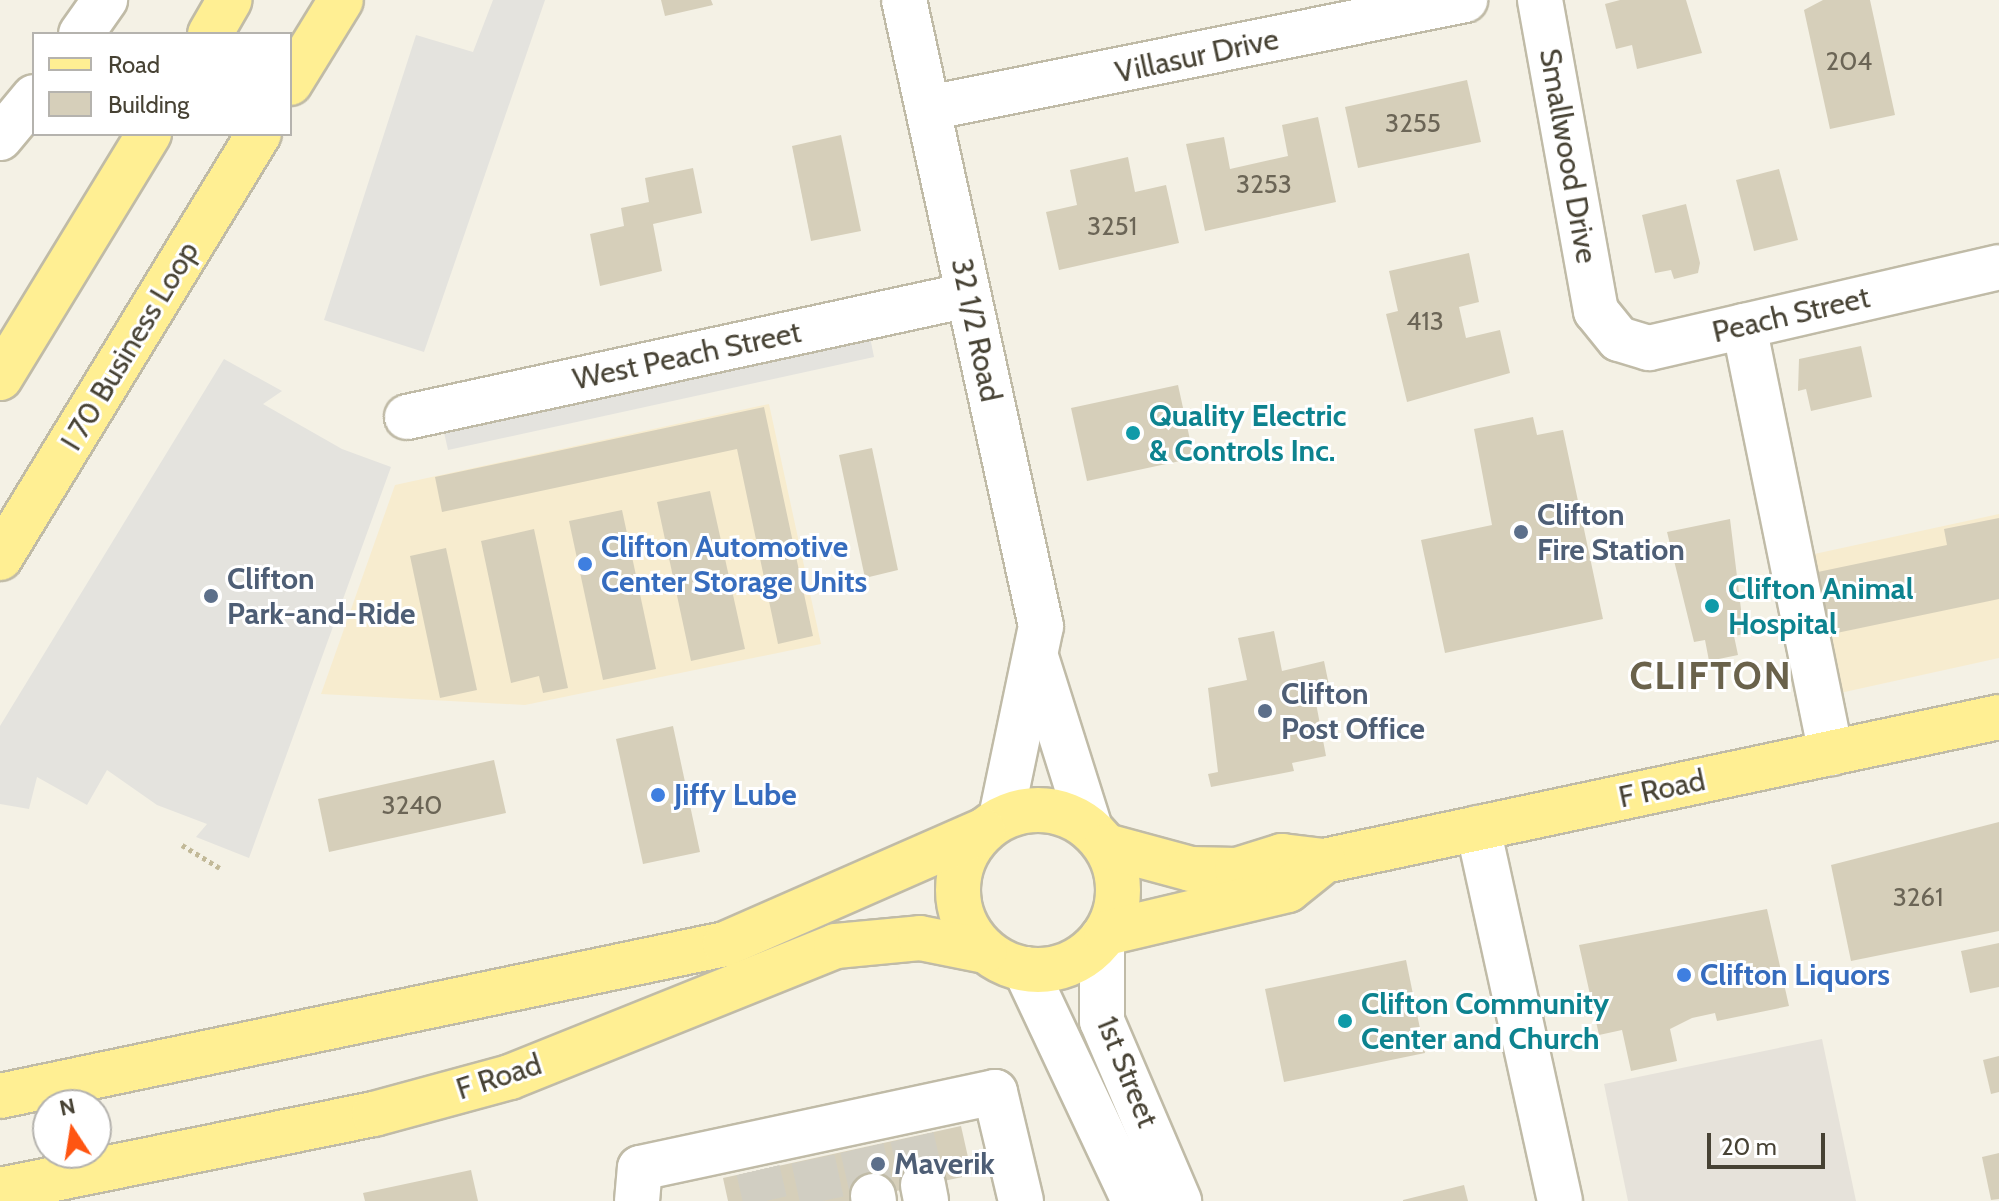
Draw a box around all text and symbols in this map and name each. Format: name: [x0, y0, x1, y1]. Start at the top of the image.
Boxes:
street label: Villasur Drive: [1112, 21, 1282, 91]
legend: [32, 32, 292, 136]
street label: Smallwood Drive: [1531, 46, 1605, 266]
house number: 204: [1826, 46, 1872, 78]
text: Road: [108, 50, 160, 79]
text: Building: [108, 90, 189, 119]
house number: 3255: [1385, 108, 1441, 140]
house number: 3253: [1236, 169, 1292, 201]
house number: 3251: [1087, 211, 1137, 243]
street label: I 70 Business Loop: [53, 235, 207, 457]
street label: 32 1/2 Road: [943, 255, 1009, 405]
street label: Peach Street: [1709, 279, 1873, 351]
house number: 413: [1406, 306, 1444, 338]
street label: West Peach Street: [570, 314, 804, 398]
place label: Quality Electric & Controls Inc.: [1149, 398, 1346, 468]
marker: Quality Electric & Controls Inc.: [1124, 424, 1142, 442]
place label: Clifton Fire Station: [1537, 497, 1685, 568]
marker: Clifton Fire Station: [1512, 523, 1530, 541]
place label: Clifton Automotive Center Storage Units: [601, 529, 867, 600]
marker: Clifton Automotive Center Storage Units: [576, 555, 594, 573]
place label: Clifton Park-and-Ride: [227, 561, 415, 632]
place label: Clifton Animal Hospital: [1728, 571, 1914, 642]
marker: Clifton Park-and-Ride: [202, 587, 220, 605]
marker: Clifton Animal Hospital: [1703, 597, 1721, 615]
district label: CLIFTON: [1629, 653, 1793, 699]
place label: Clifton Post Office: [1281, 676, 1425, 746]
marker: Clifton Post Office: [1256, 702, 1274, 720]
street label: F Road: [1615, 762, 1709, 816]
place label: Jiffy Lube: [674, 777, 797, 813]
marker: Jiffy Lube: [649, 786, 667, 804]
house number: 3240: [382, 790, 442, 822]
house number: 3261: [1893, 882, 1943, 914]
place label: Clifton Liquors: [1700, 957, 1890, 993]
marker: Clifton Liquors: [1675, 966, 1693, 984]
place label: Clifton Community Center and Church: [1361, 986, 1609, 1056]
street label: 1st Street: [1089, 1011, 1165, 1133]
marker: Clifton Community Center and Church: [1336, 1012, 1354, 1030]
street label: F Road: [452, 1046, 546, 1108]
north arrow: [32, 1089, 112, 1169]
text: N: [57, 1092, 78, 1122]
scale bar: [1711, 1117, 1829, 1167]
text: 20 m: [1721, 1132, 1777, 1161]
place label: Maverik: [894, 1146, 995, 1182]
marker: Maverik: [869, 1155, 887, 1173]

